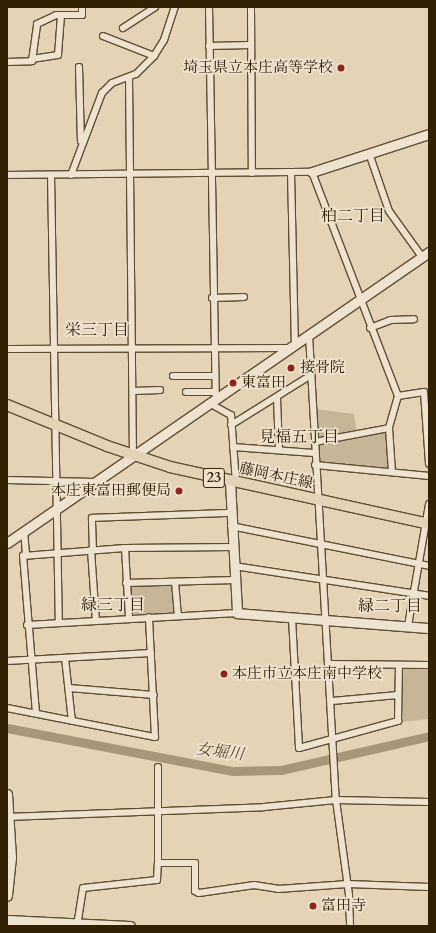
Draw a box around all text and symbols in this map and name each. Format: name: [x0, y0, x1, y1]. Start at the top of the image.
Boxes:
place label: 埼玉県立本庄高等学校: [183, 59, 333, 77]
marker: 埼玉県立本庄高等学校: [336, 63, 346, 73]
district label: 柏二丁目: [321, 206, 385, 226]
district label: 栄三丁目: [65, 320, 129, 340]
place label: 接骨院: [300, 359, 345, 377]
marker: 接骨院: [285, 362, 297, 374]
place label: 東富田: [241, 374, 286, 392]
marker: 東富田: [228, 378, 238, 388]
district label: 見福五丁目: [259, 427, 339, 447]
street label: 藤岡本庄線: [237, 459, 315, 493]
road number: 23: [202, 466, 226, 490]
place label: 本庄東富田郵便局: [51, 482, 171, 500]
marker: 本庄東富田郵便局: [174, 486, 184, 496]
district label: 緑三丁目: [81, 595, 145, 615]
district label: 緑二丁目: [358, 596, 422, 616]
place label: 本庄市立本庄南中学校: [232, 665, 382, 683]
marker: 本庄市立本庄南中学校: [219, 669, 229, 679]
water label: 女堀川: [195, 740, 245, 764]
place label: 富田寺: [321, 897, 366, 915]
marker: 富田寺: [308, 901, 318, 911]

